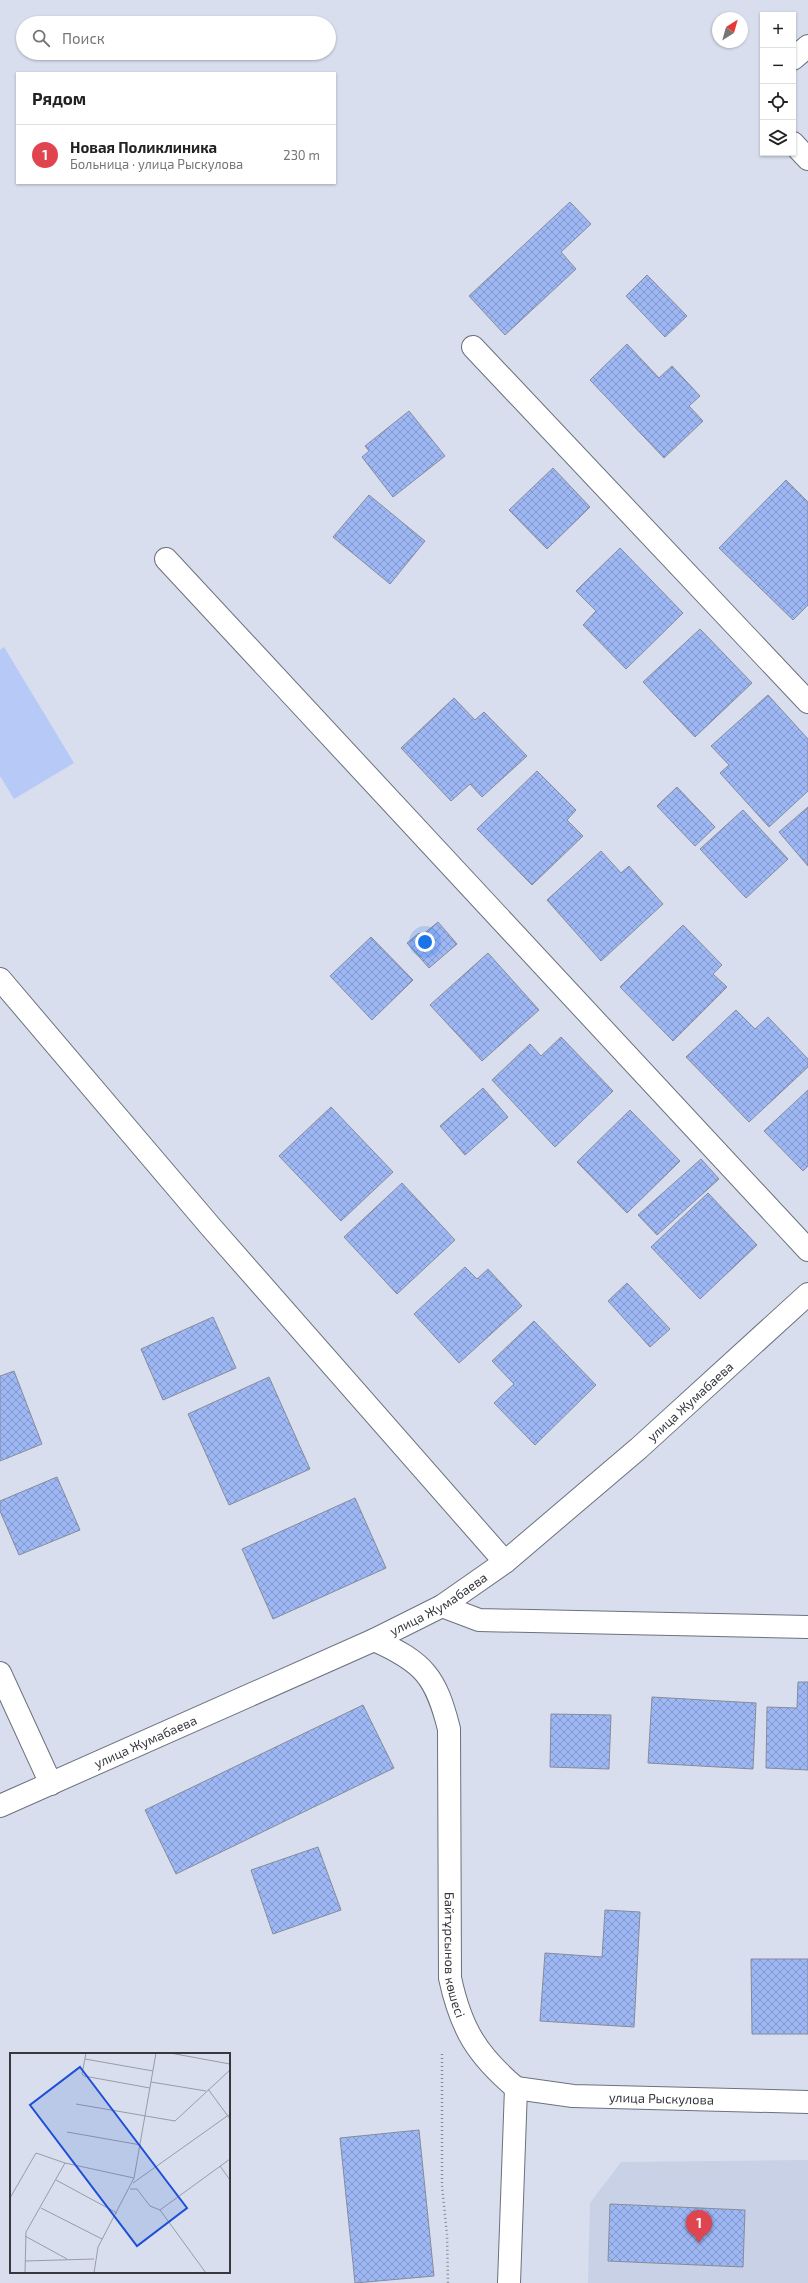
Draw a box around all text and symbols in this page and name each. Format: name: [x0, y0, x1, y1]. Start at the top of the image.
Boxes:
north arrow: [712, 12, 748, 48]
map controls: [760, 12, 796, 156]
button: +: [760, 12, 796, 48]
search box: [16, 16, 336, 60]
icon: search: [30, 27, 52, 49]
text: Поиск: [62, 29, 105, 47]
button: −: [760, 48, 796, 84]
button: locate: [760, 84, 796, 120]
text: Рядом: [32, 88, 86, 108]
button: layers: [760, 120, 796, 156]
text: Новая Поликлиника: [70, 138, 217, 156]
text: 1: [42, 147, 48, 163]
text: 230 m: [283, 147, 320, 163]
text: Больница · улица Рыскулова: [70, 156, 243, 172]
your location: [415, 932, 435, 952]
street label: улица Жумабаева: [644, 1358, 736, 1445]
street label: улица Жумабаева: [387, 1569, 490, 1639]
street label: улица Жумабаева: [91, 1712, 199, 1771]
street label: Байтұрсынов көшесі: [442, 1892, 469, 2020]
inset map: [10, 2053, 230, 2273]
street label: улица Рыскулова: [609, 2089, 714, 2108]
pin: 1: [686, 2210, 712, 2243]

